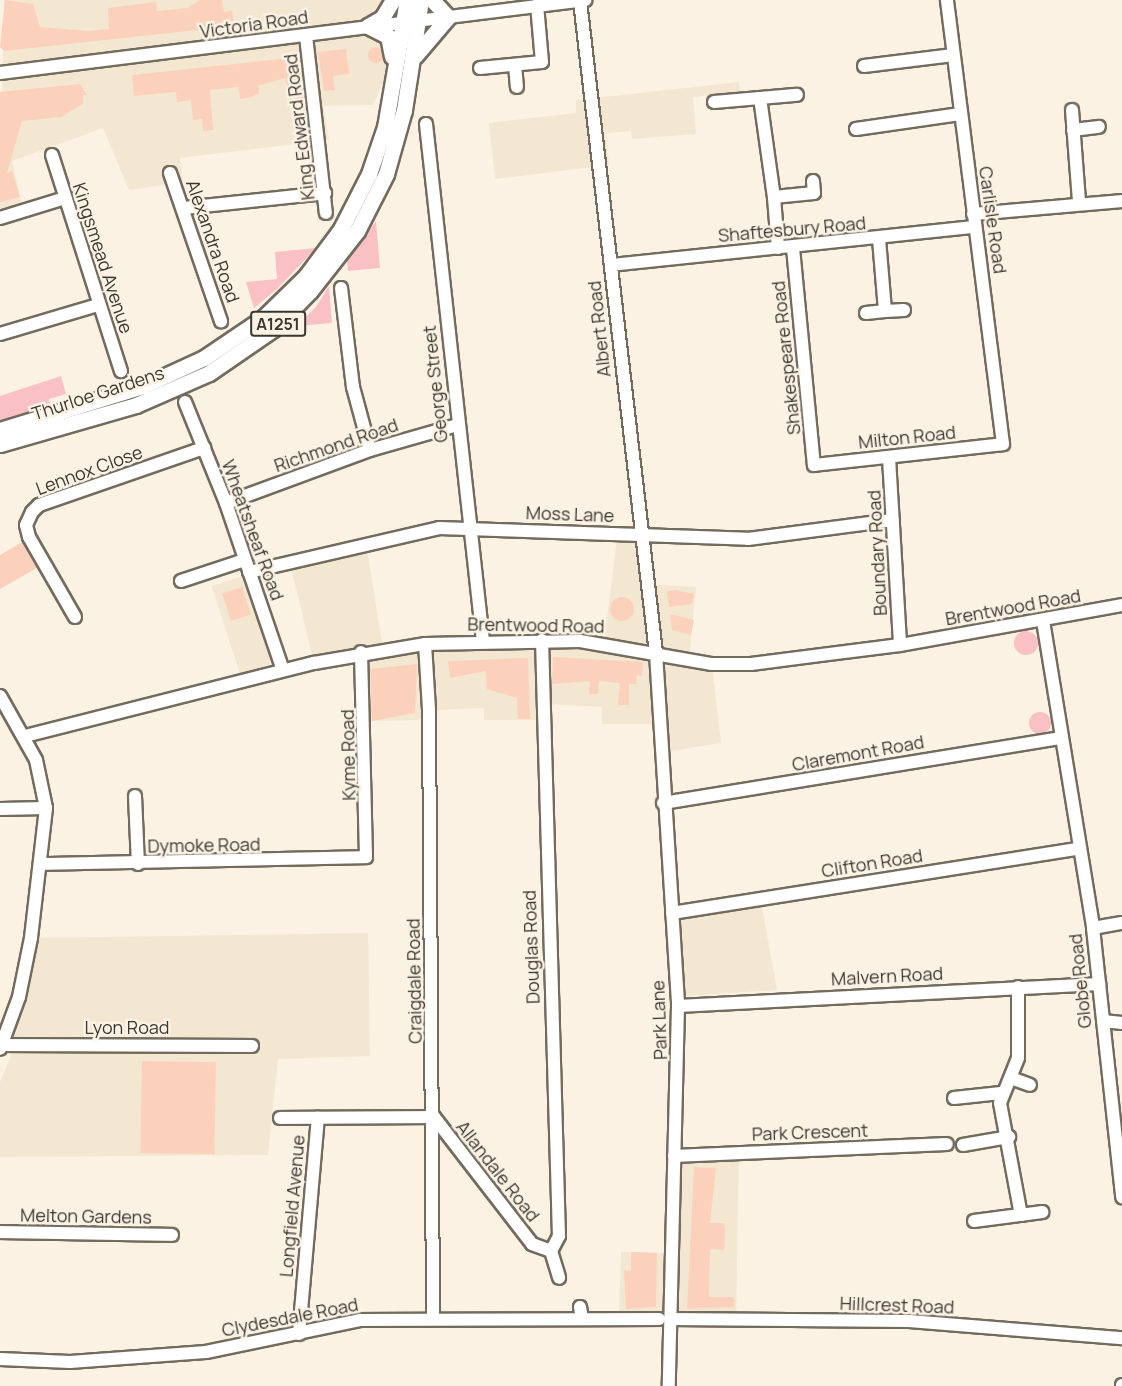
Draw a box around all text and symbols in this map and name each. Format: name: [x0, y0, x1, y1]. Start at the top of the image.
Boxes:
street label: Victoria Road: [198, 6, 310, 42]
street label: King Edward Road: [279, 53, 319, 201]
street label: Carlisle Road: [975, 165, 1011, 275]
street label: Alexandra Road: [182, 177, 244, 305]
street label: Kingsmead Avenue: [68, 180, 138, 336]
street label: Shaftesbury Road: [717, 212, 867, 246]
street label: Albert Road: [583, 280, 615, 378]
street label: Shakespeare Road: [767, 280, 805, 436]
road number: A1251: [250, 311, 306, 337]
street label: George Street: [418, 324, 452, 444]
street label: Thurloe Gardens: [29, 361, 167, 425]
street label: Richmond Road: [271, 414, 401, 476]
street label: Milton Road: [857, 421, 957, 453]
street label: Lennox Close: [33, 441, 145, 499]
street label: Wheatsheaf Road: [218, 457, 288, 603]
street label: Boundary Road: [863, 490, 891, 616]
street label: Moss Lane: [525, 502, 615, 526]
street label: Brentwood Road: [944, 584, 1082, 630]
street label: Brentwood Road: [467, 613, 605, 637]
street label: Kyme Road: [336, 709, 360, 801]
street label: Claremont Road: [790, 731, 926, 775]
street label: Dymoke Road: [147, 833, 261, 857]
street label: Clifton Road: [820, 844, 924, 882]
street label: Douglas Road: [518, 890, 544, 1004]
street label: Craigdale Road: [402, 918, 426, 1044]
street label: Globe Road: [1064, 933, 1096, 1029]
street label: Malvern Road: [830, 962, 944, 990]
street label: Park Lane: [647, 980, 671, 1060]
street label: Lyon Road: [84, 1016, 170, 1038]
street label: Allandale Road: [452, 1116, 544, 1226]
street label: Park Crescent: [751, 1119, 869, 1145]
street label: Longfield Avenue: [275, 1134, 309, 1278]
street label: Melton Gardens: [20, 1204, 152, 1228]
street label: Hillcrest Road: [839, 1292, 955, 1318]
street label: Clydesdale Road: [220, 1293, 360, 1341]

